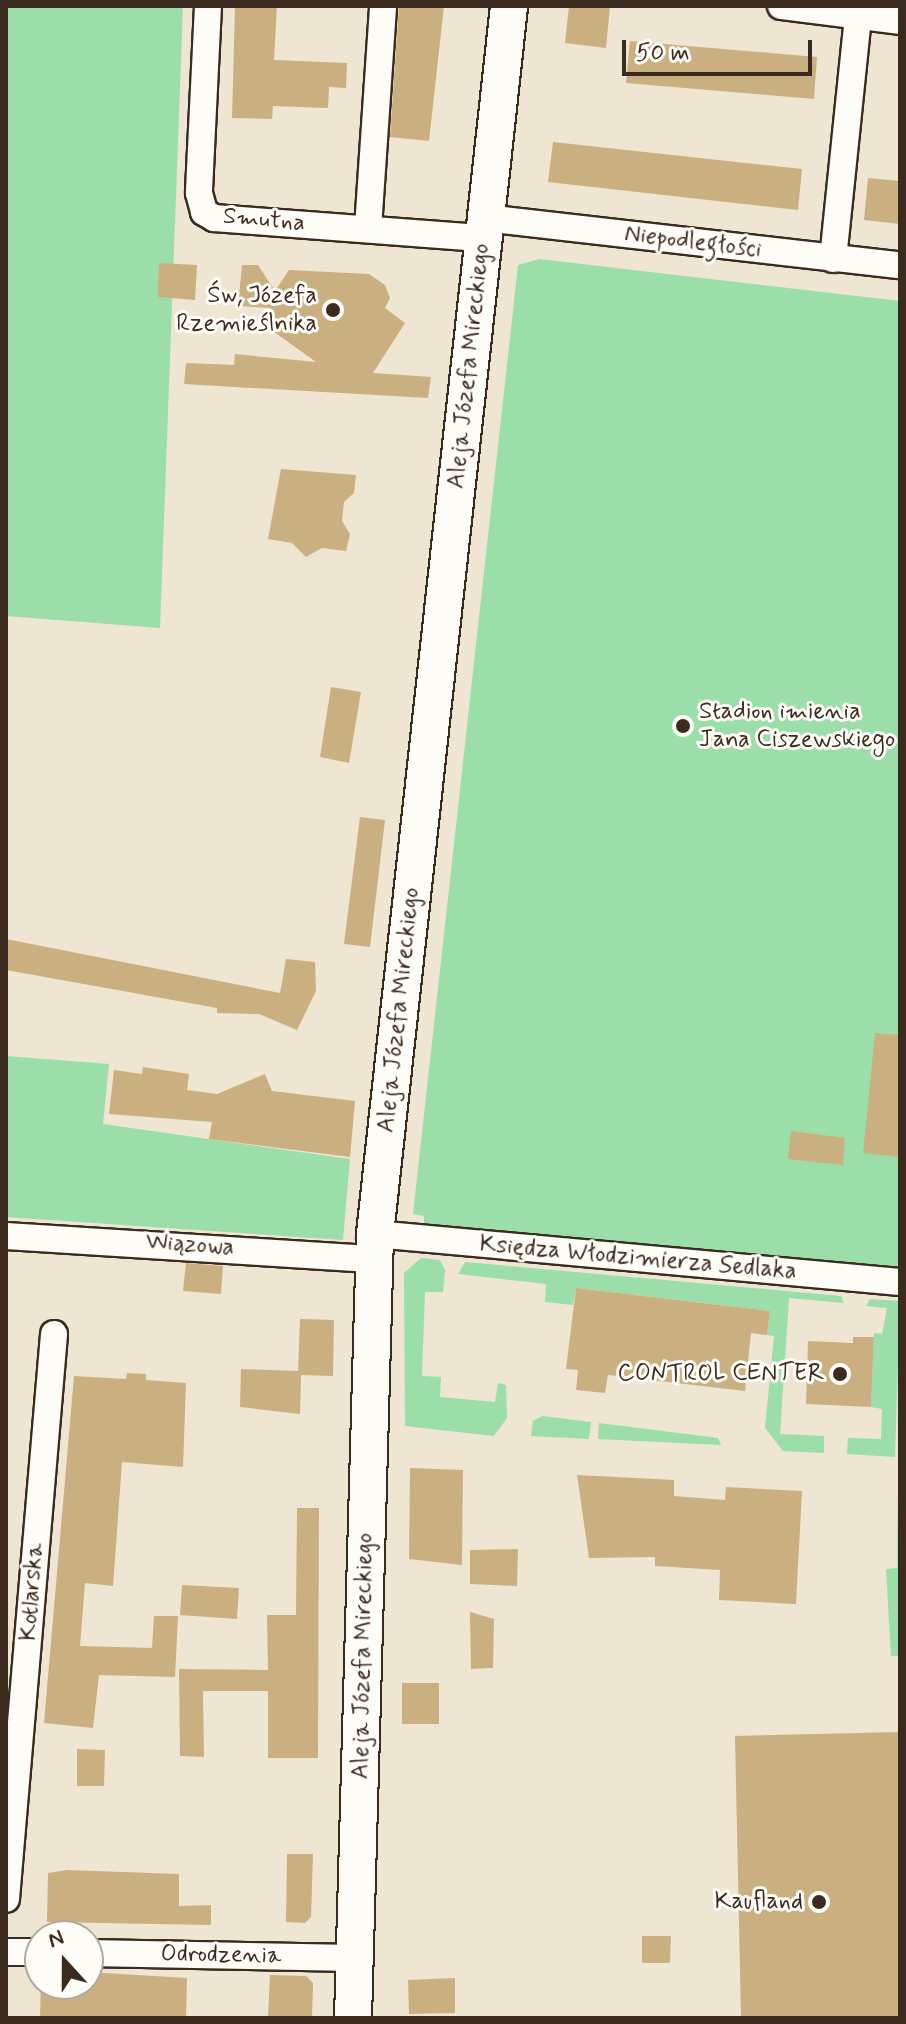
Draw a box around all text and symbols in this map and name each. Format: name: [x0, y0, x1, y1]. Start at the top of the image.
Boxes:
scale bar: [626, 24, 816, 74]
text: 50 m: [636, 38, 690, 69]
street label: Smutna: [222, 202, 306, 238]
street label: Niepodległości: [623, 219, 763, 265]
street label: Aleja Józefa Mireckiego: [442, 242, 496, 490]
place label: Św, Józefa Rzemieślnika: [176, 282, 317, 338]
marker: Św, Józefa Rzemieślnika: [324, 301, 342, 319]
place label: Stadion imienia Jana Ciszewskiego: [699, 698, 889, 754]
marker: Stadion imienia Jana Ciszewskiego: [674, 717, 692, 735]
street label: Aleja Józefa Mireckiego: [372, 886, 426, 1134]
street label: Wiązowa: [145, 1228, 235, 1262]
street label: Księdza Włodzimierza Sedlaka: [476, 1230, 800, 1286]
place label: CONTROL CENTER: [615, 1360, 824, 1388]
marker: CONTROL CENTER: [831, 1365, 849, 1383]
street label: Aleja Józefa Mireckiego: [346, 1532, 380, 1780]
street label: Kotlarska: [14, 1542, 50, 1642]
place label: Kaufland: [715, 1888, 803, 1916]
marker: Kaufland: [810, 1893, 828, 1911]
north arrow: [24, 1920, 104, 2000]
text: N: [44, 1924, 68, 1955]
street label: Odrodzenia: [160, 1940, 282, 1970]

